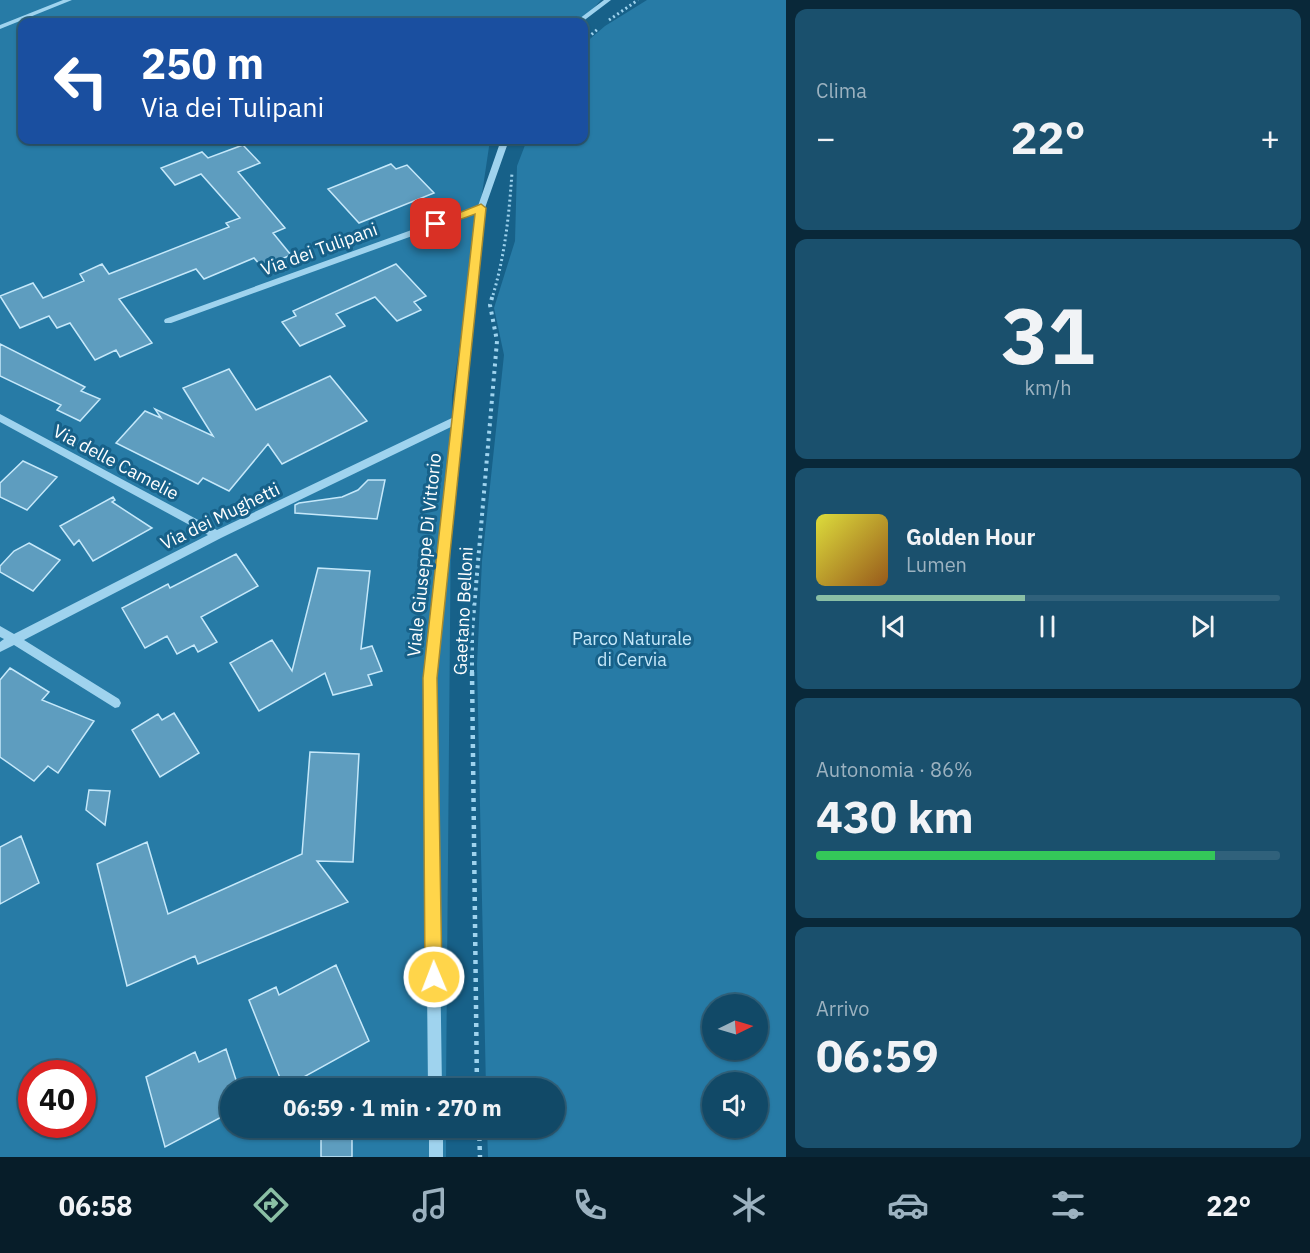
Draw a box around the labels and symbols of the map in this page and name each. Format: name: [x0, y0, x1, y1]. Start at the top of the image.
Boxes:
pin: [410, 198, 461, 249]
street label: Via dei Tulipani: [258, 217, 380, 281]
street label: Via delle Camelie: [49, 419, 183, 505]
street label: Viale Giuseppe Di Vittorio: [402, 452, 446, 658]
street label: Via dei Mughetti: [157, 477, 283, 555]
street label: Gaetano Belloni: [448, 546, 478, 676]
park label: Parco Naturale di Cervia: [572, 627, 692, 671]
position arrow: [402, 945, 466, 1009]
north arrow: [702, 994, 768, 1060]
speed limit sign: 40: [18, 1060, 96, 1138]

